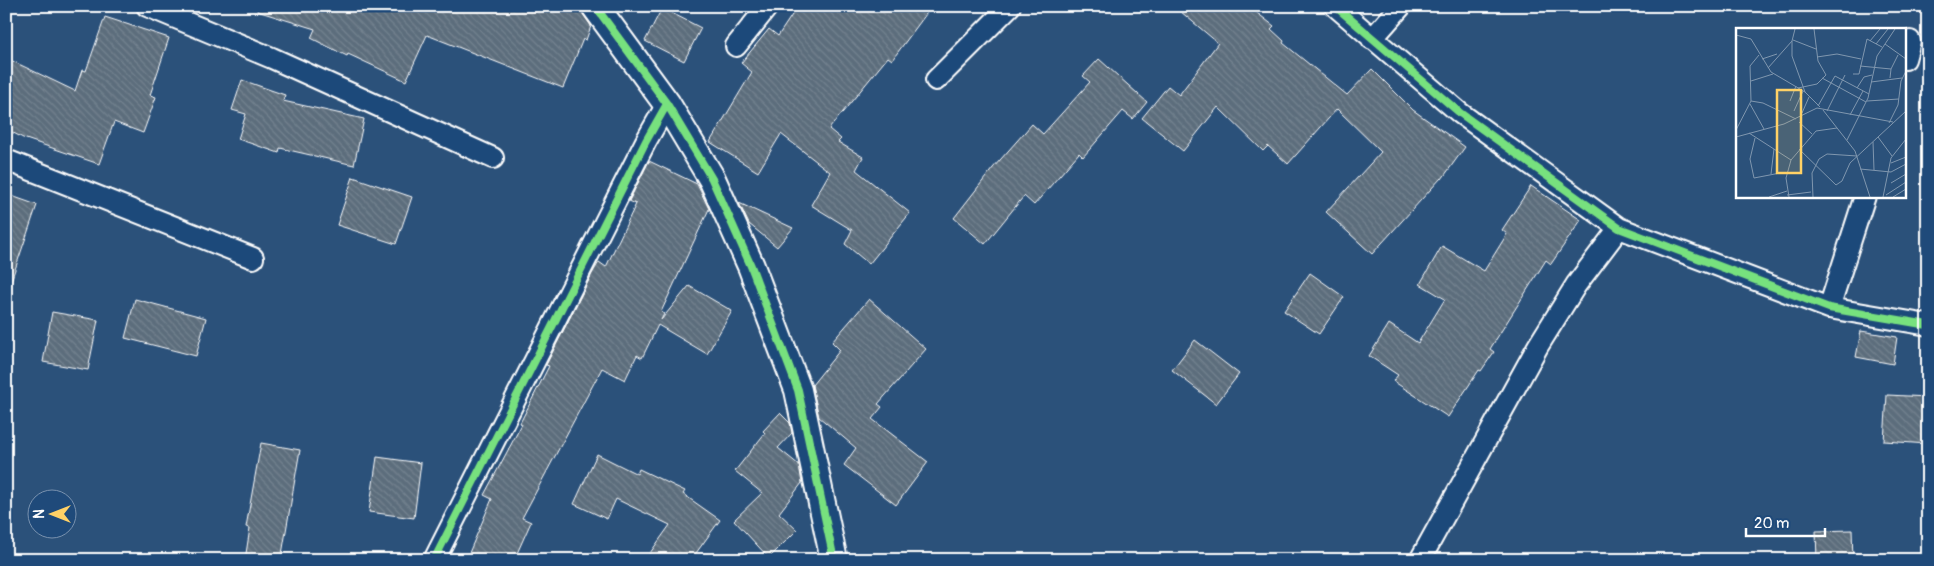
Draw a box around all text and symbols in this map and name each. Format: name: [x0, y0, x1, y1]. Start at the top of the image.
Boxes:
inset map: [1736, 28, 1906, 198]
north arrow: [28, 488, 78, 538]
scale bar: [1746, 506, 1825, 538]
text: N: [31, 509, 48, 519]
text: 20 m: [1754, 514, 1789, 533]

